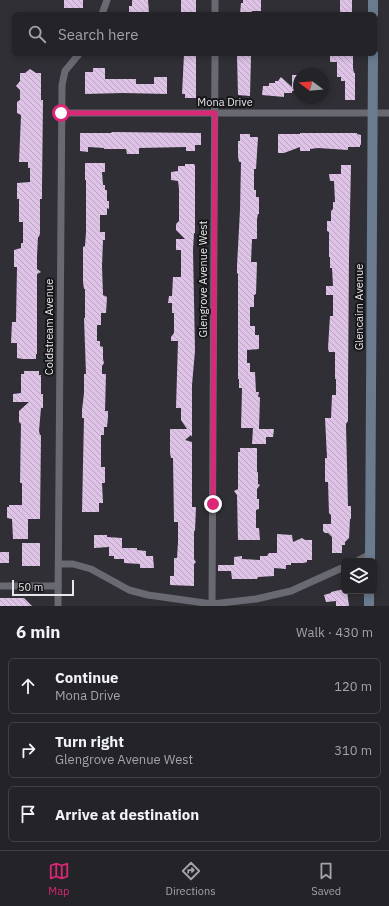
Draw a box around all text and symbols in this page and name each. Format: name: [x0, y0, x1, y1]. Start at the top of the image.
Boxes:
search box: [12, 12, 377, 56]
icon: search: [26, 23, 48, 45]
text: Search here: [58, 25, 138, 44]
north arrow: [293, 68, 329, 104]
street label: Mona Drive: [197, 95, 253, 109]
route start: [52, 104, 70, 122]
street label: Glengrove Avenue West: [196, 220, 210, 337]
street label: Glencairn Avenue: [352, 264, 366, 350]
street label: Coldstream Avenue: [42, 279, 56, 375]
route end: [204, 495, 222, 513]
map controls: [341, 558, 377, 594]
button: layers: [341, 558, 377, 594]
scale bar: [12, 578, 74, 597]
text: 50 m: [18, 580, 43, 594]
text: 6 min: [16, 621, 60, 643]
text: Walk · 430 m: [296, 624, 373, 641]
text: Continue: [55, 668, 119, 687]
icon: ahead: [17, 675, 39, 697]
text: 120 m: [334, 678, 372, 695]
text: Mona Drive: [55, 687, 120, 704]
text: Turn right: [55, 732, 124, 751]
icon: right: [17, 739, 39, 761]
text: 310 m: [334, 742, 372, 759]
text: Glengrove Avenue West: [55, 751, 193, 768]
icon: arrive: [17, 803, 39, 825]
text: Arrive at destination: [55, 805, 199, 824]
tab: Map: [48, 860, 70, 898]
tab: Directions: [166, 860, 216, 898]
tab: Saved: [311, 860, 341, 898]

